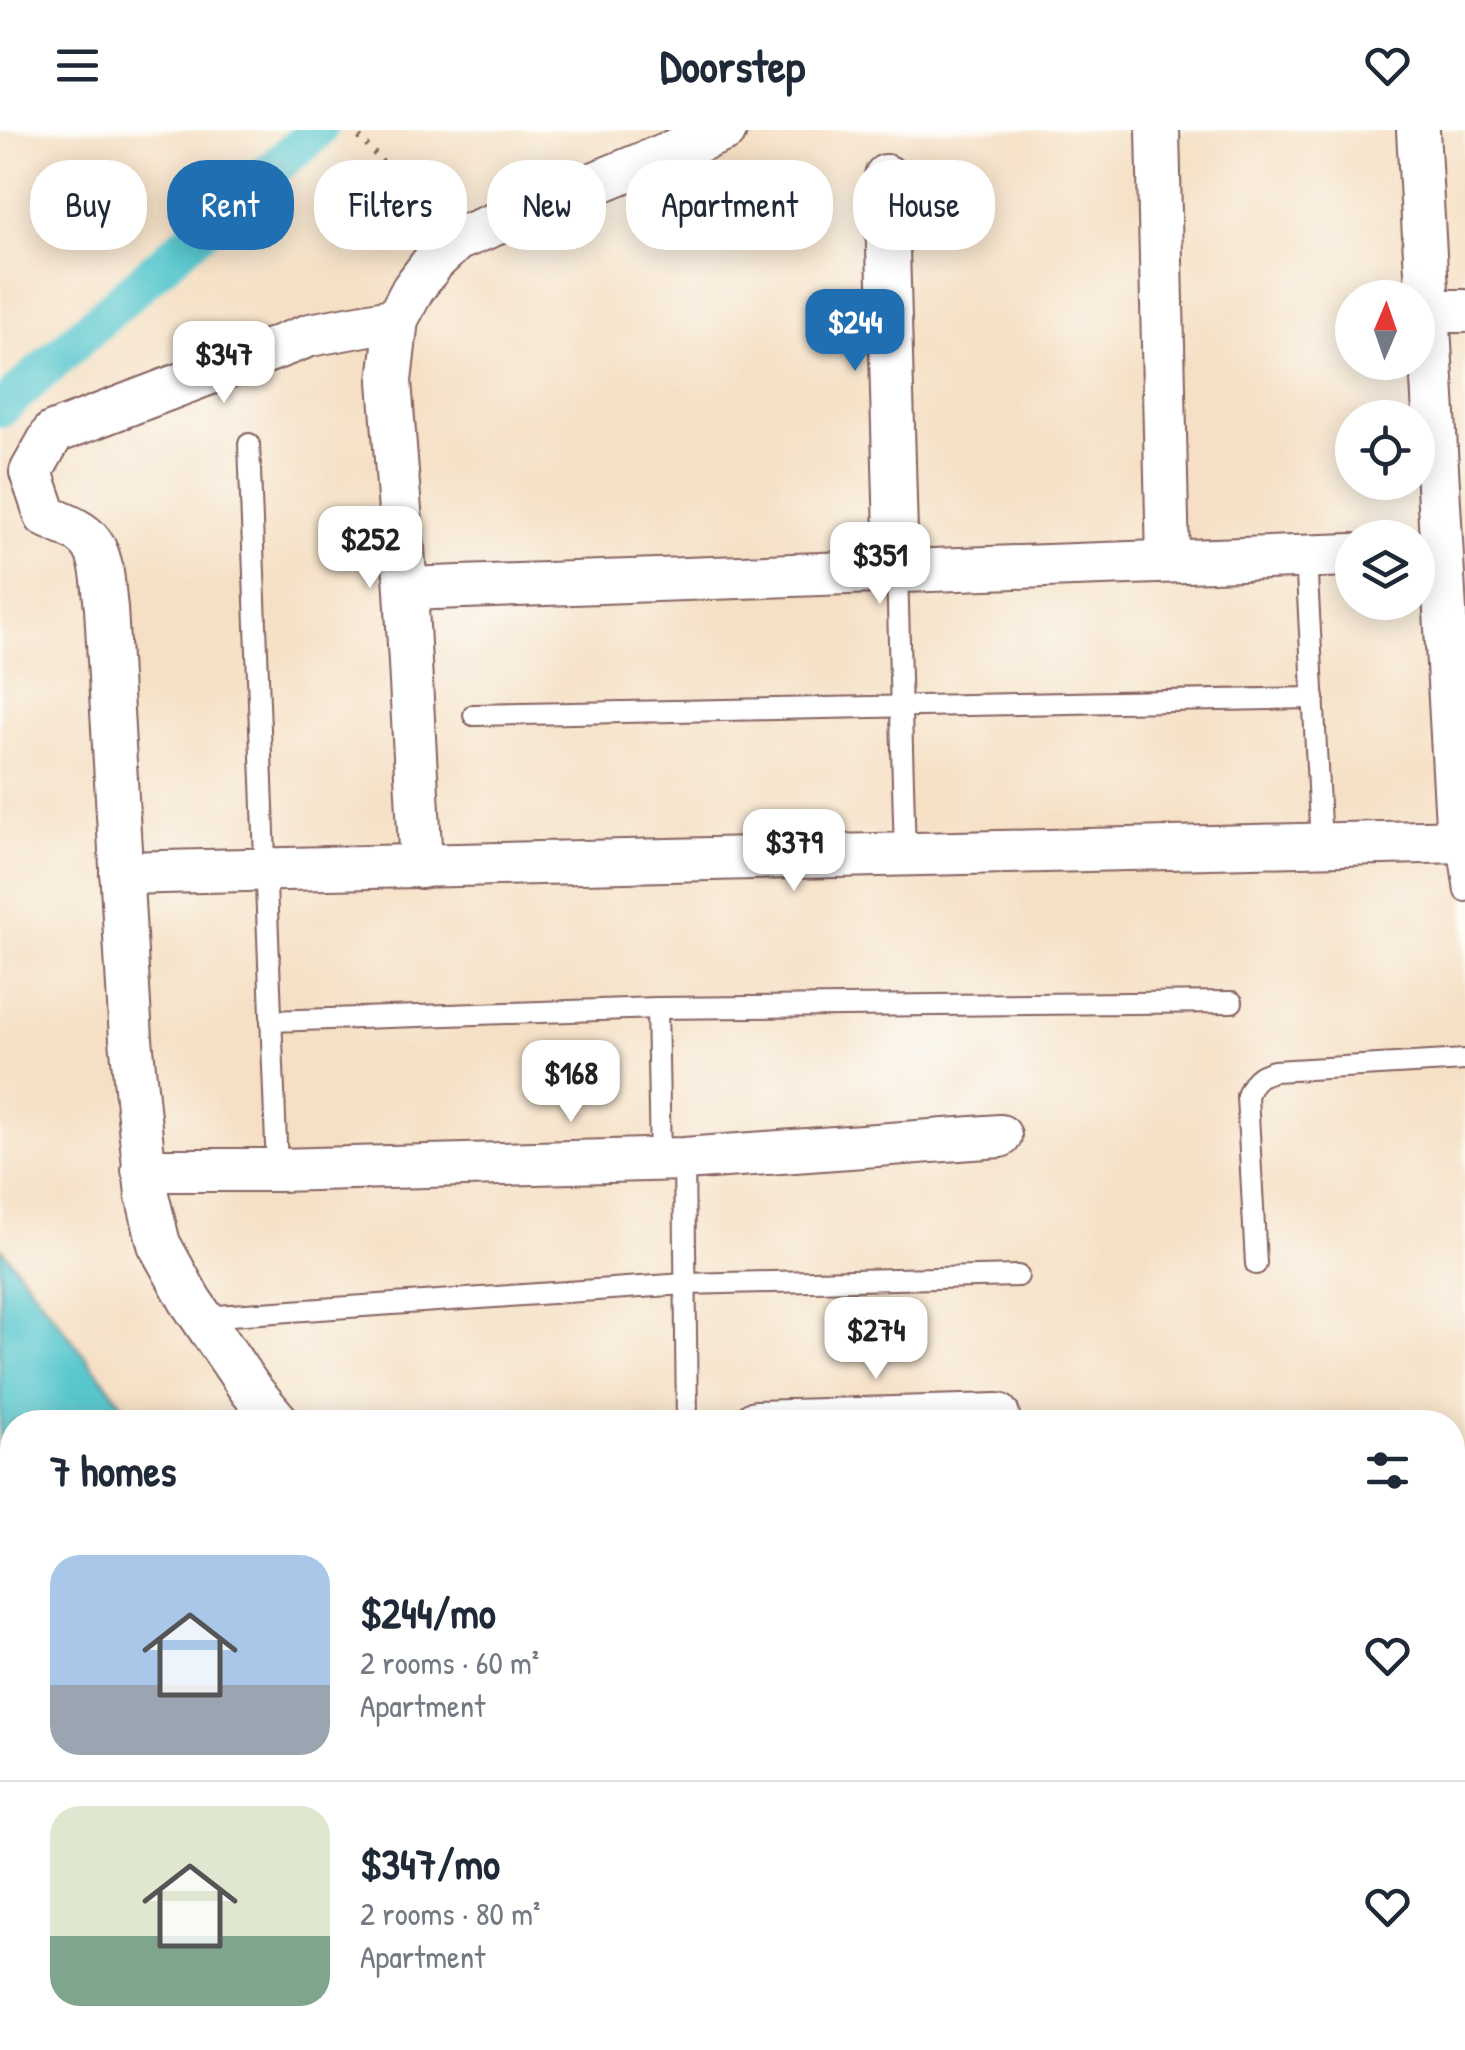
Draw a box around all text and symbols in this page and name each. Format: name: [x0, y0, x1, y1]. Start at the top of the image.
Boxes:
text: Doorstep: [660, 35, 805, 96]
icon: menu: [50, 38, 105, 93]
icon: heart: [1360, 38, 1415, 93]
chip: Buy: [30, 160, 147, 250]
chip: Rent: [167, 160, 294, 250]
chip: Filters: [314, 160, 467, 250]
chip: New: [487, 160, 606, 250]
chip: Apartment: [626, 160, 833, 250]
chip: House: [853, 160, 995, 250]
north arrow: [1335, 280, 1435, 380]
map controls: [1335, 280, 1435, 620]
pin: $244: [796, 289, 914, 374]
text: $244: [827, 300, 883, 343]
pin: $347: [165, 321, 283, 406]
text: $347: [195, 332, 253, 375]
button: locate: [1335, 400, 1435, 500]
pin: $252: [311, 506, 429, 591]
text: $252: [340, 517, 400, 560]
button: layers: [1335, 520, 1435, 620]
pin: $351: [821, 522, 939, 607]
text: $351: [852, 533, 908, 576]
pin: $379: [735, 809, 853, 894]
text: $379: [765, 820, 823, 863]
pin: $168: [512, 1040, 630, 1125]
text: $168: [544, 1051, 598, 1094]
pin: $274: [817, 1297, 935, 1382]
text: $274: [846, 1308, 906, 1351]
text: 7 homes: [50, 1442, 176, 1499]
icon: filters: [1360, 1443, 1415, 1498]
text: $244/mo: [360, 1584, 496, 1641]
icon: home: [130, 1595, 250, 1715]
icon: heart: [1360, 1628, 1415, 1683]
text: 2 rooms · 60 m²: [360, 1641, 539, 1684]
text: Apartment: [360, 1684, 485, 1727]
text: $347/mo: [360, 1835, 500, 1892]
icon: home: [130, 1846, 250, 1966]
icon: heart: [1360, 1879, 1415, 1934]
text: 2 rooms · 80 m²: [360, 1892, 540, 1935]
text: Apartment: [360, 1935, 485, 1978]

